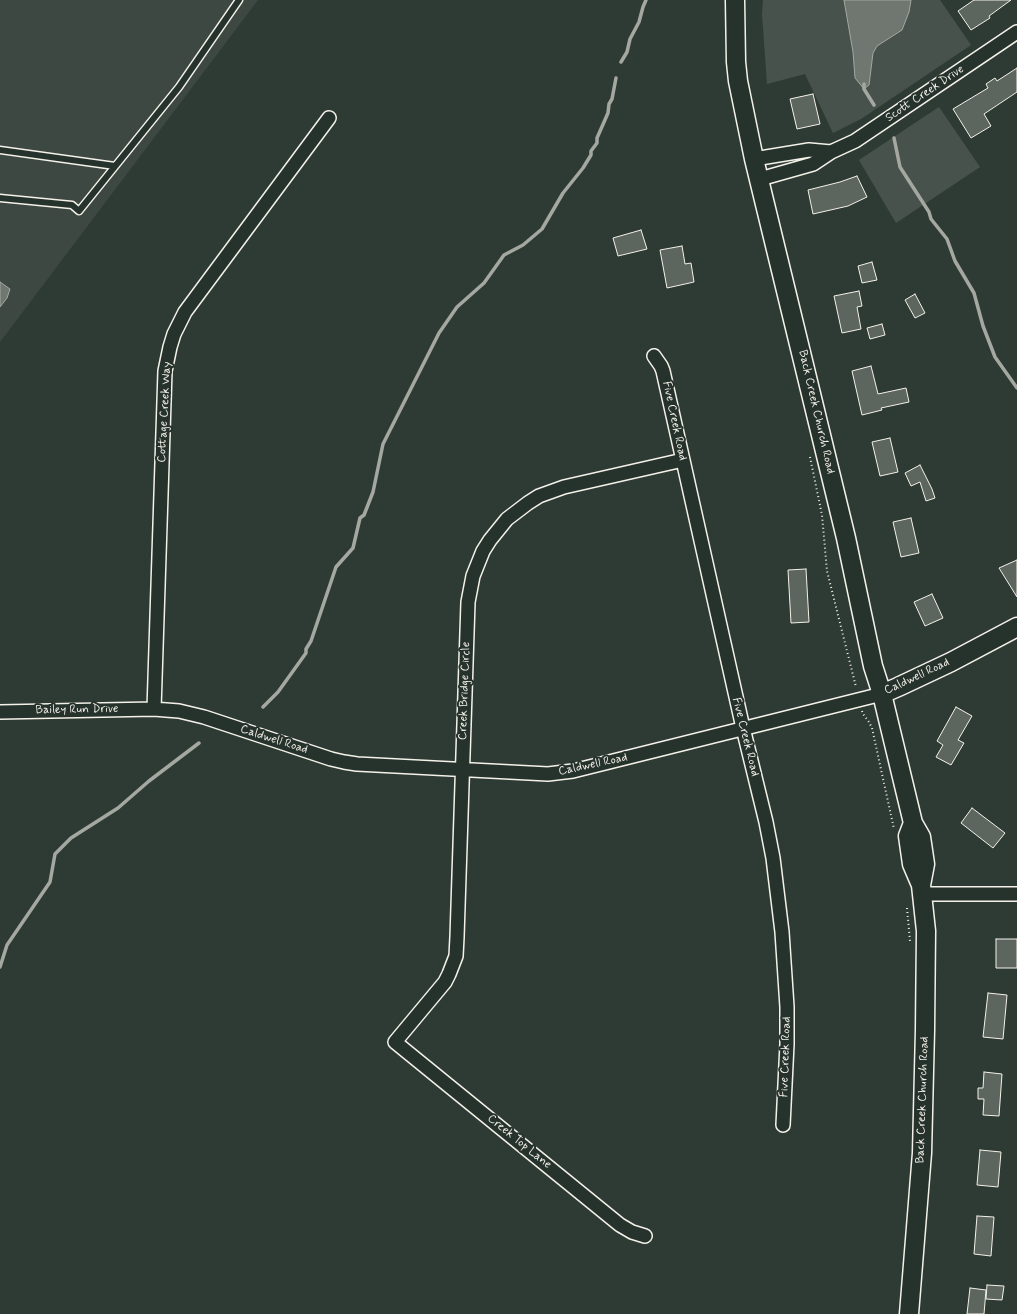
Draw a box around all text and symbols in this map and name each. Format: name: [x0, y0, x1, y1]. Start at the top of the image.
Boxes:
street label: Scott Creek Drive: [883, 62, 967, 126]
street label: Back Creek Church Road: [795, 349, 837, 475]
street label: Cottage Creek Way: [155, 361, 175, 463]
street label: Five Creek Road: [659, 380, 689, 462]
street label: Creek Bridge Circle: [456, 642, 474, 740]
street label: Caldwell Road: [882, 656, 952, 698]
street label: Five Creek Road: [728, 696, 762, 778]
street label: Bailey Run Drive: [35, 702, 119, 718]
street label: Caldwell Road: [238, 722, 310, 758]
street label: Caldwell Road: [557, 751, 629, 779]
street label: Five Creek Road: [777, 1016, 795, 1098]
street label: Back Creek Church Road: [914, 1036, 932, 1164]
street label: Creek Top Lane: [484, 1112, 554, 1172]

